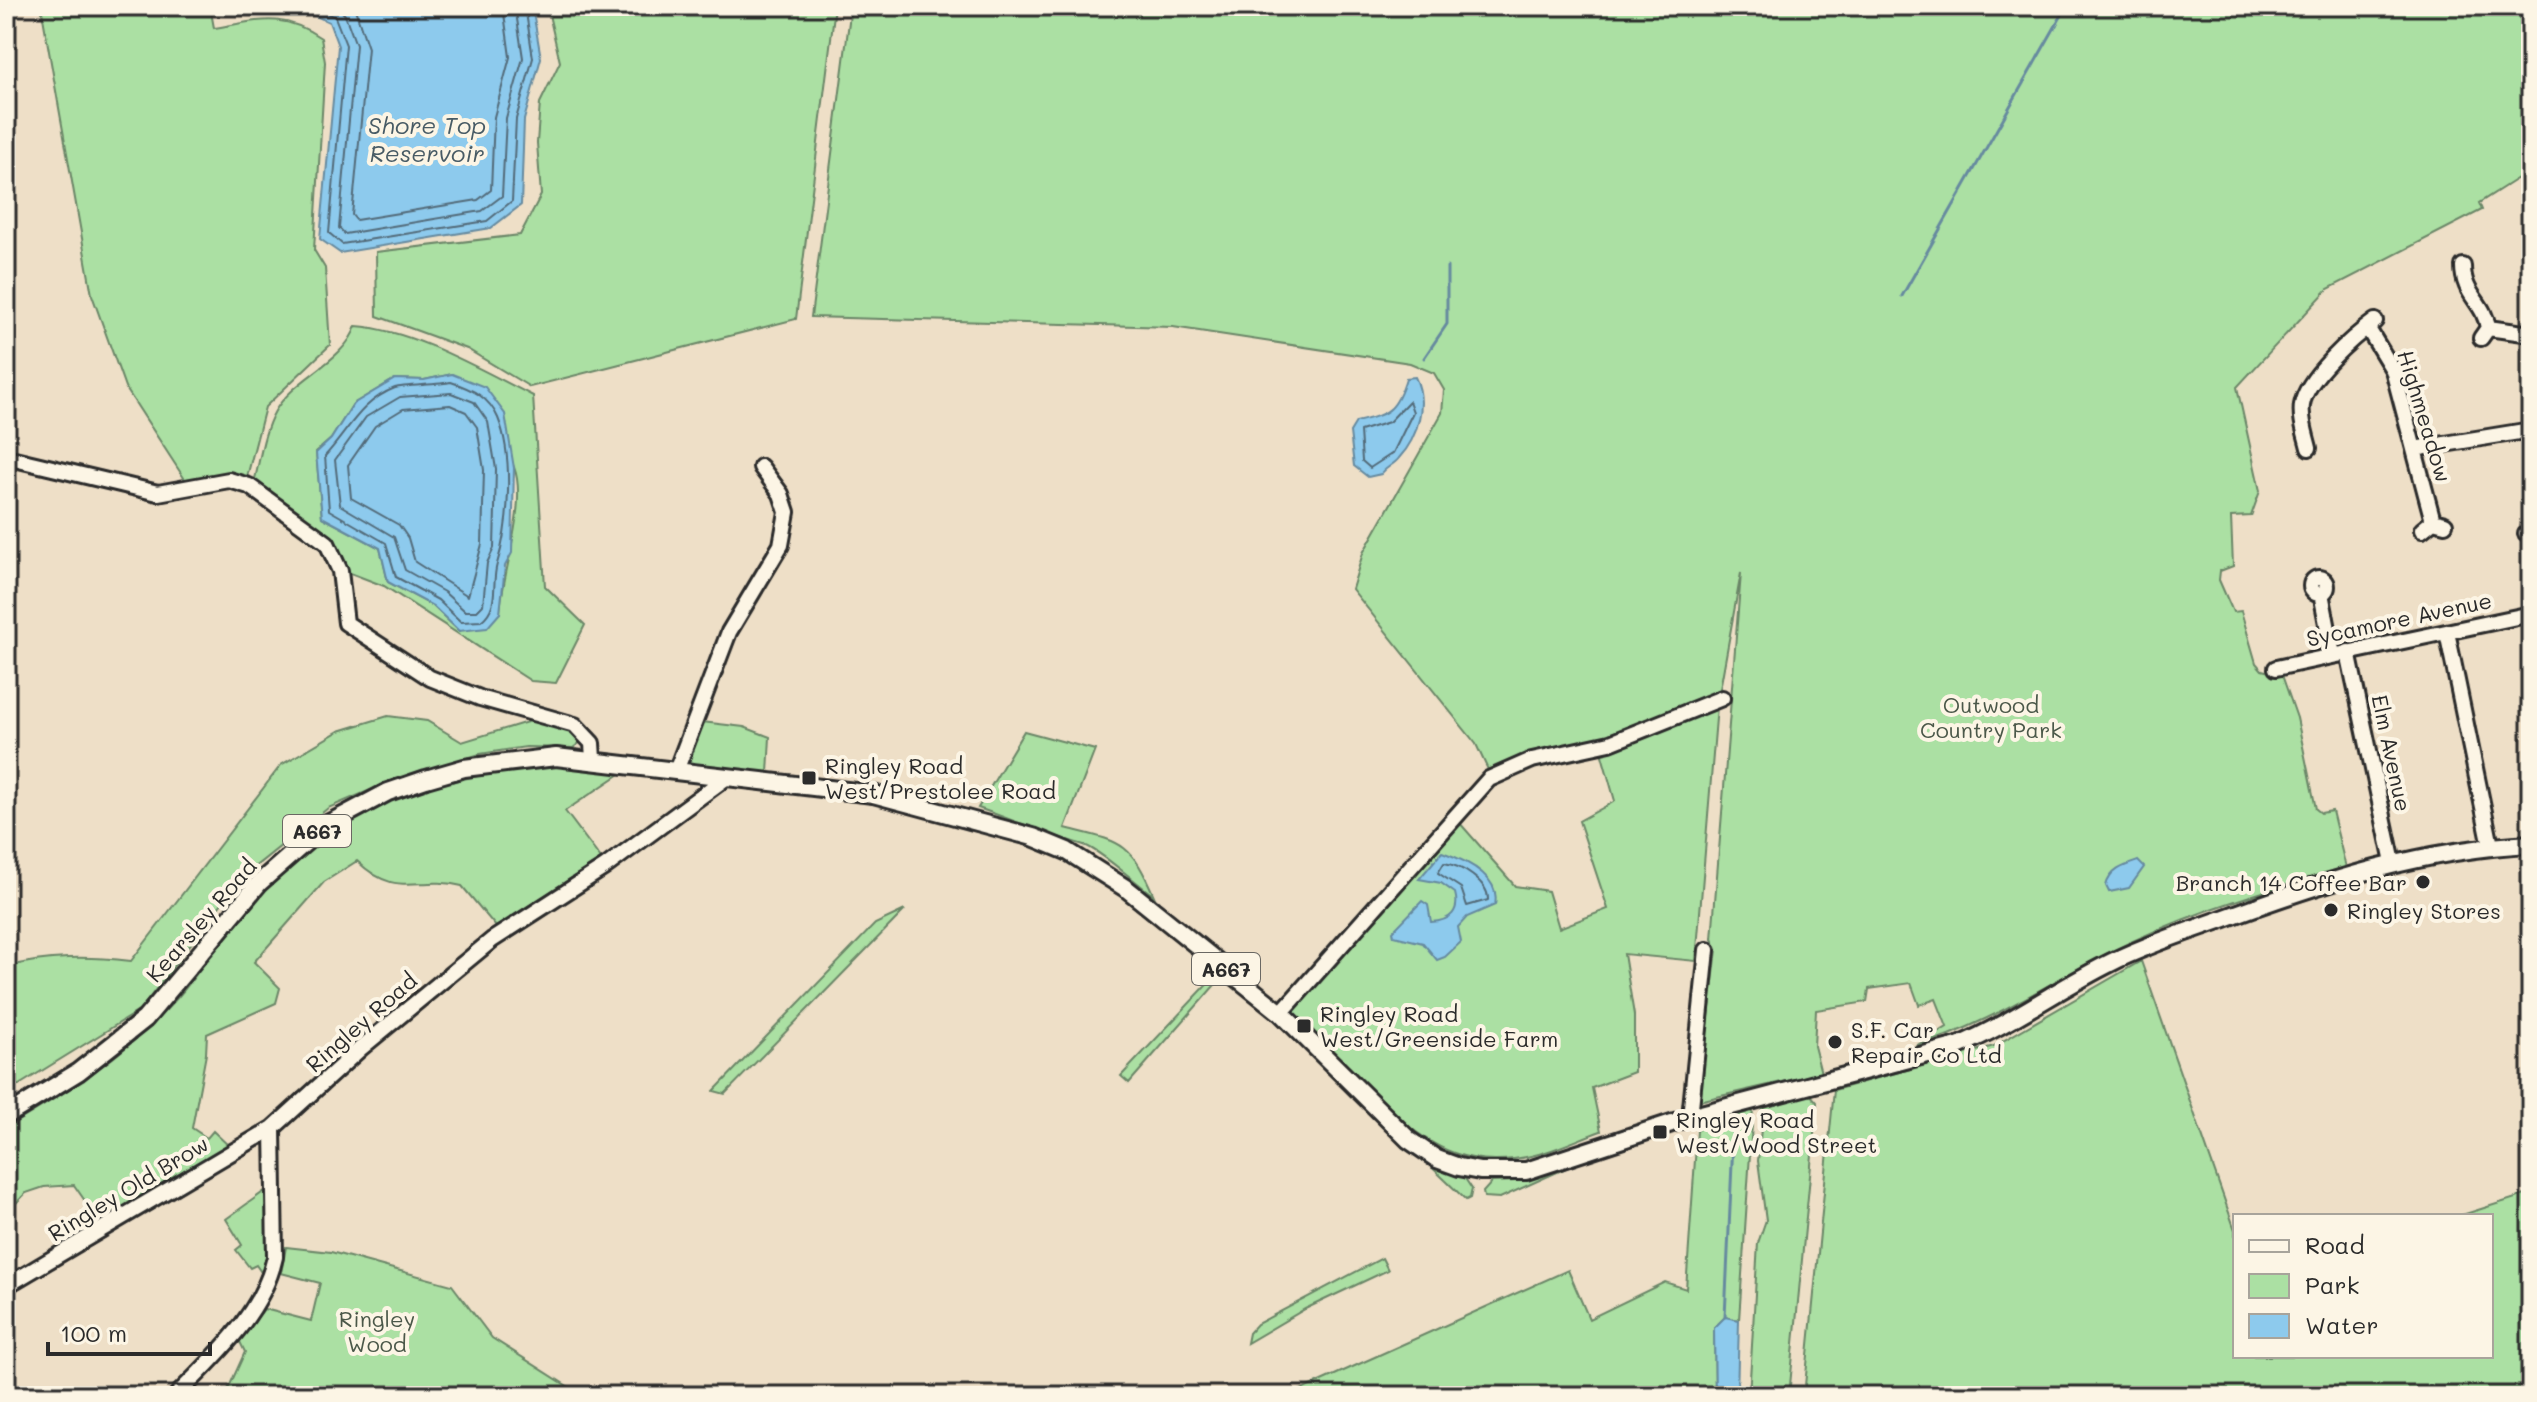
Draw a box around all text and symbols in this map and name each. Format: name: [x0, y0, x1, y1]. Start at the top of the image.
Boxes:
water label: Shore Top Reservoir: [368, 109, 486, 168]
street label: Highmeadow: [2391, 346, 2459, 486]
street label: Sycamore Avenue: [2304, 585, 2494, 653]
park label: Outwood Country Park: [1920, 690, 2062, 744]
street label: Elm Avenue: [2365, 692, 2419, 814]
place label: Ringley Road West/Prestolee Road: [825, 751, 1056, 805]
marker: Ringley Road West/Prestolee Road: [800, 769, 818, 787]
road number: A667: [283, 815, 351, 847]
street label: Kearsley Road: [139, 852, 263, 988]
place label: Branch 14 Coffee Bar: [2176, 868, 2407, 897]
marker: Branch 14 Coffee Bar: [2414, 873, 2432, 891]
place label: Ringley Stores: [2347, 896, 2501, 925]
marker: Ringley Stores: [2322, 901, 2340, 919]
road number: A667: [1192, 953, 1260, 985]
street label: Ringley Road: [299, 966, 423, 1078]
place label: Ringley Road West/Greenside Farm: [1320, 999, 1558, 1053]
place label: S.F. Car Repair Co Ltd: [1851, 1015, 2002, 1069]
marker: Ringley Road West/Greenside Farm: [1295, 1017, 1313, 1035]
marker: S.F. Car Repair Co Ltd: [1826, 1033, 1844, 1051]
place label: Ringley Road West/Wood Street: [1676, 1105, 1877, 1159]
marker: Ringley Road West/Wood Street: [1651, 1123, 1669, 1141]
street label: Ringley Old Brow: [42, 1129, 214, 1247]
legend: [2233, 1214, 2493, 1358]
text: Road: [2305, 1229, 2365, 1260]
text: Park: [2305, 1269, 2359, 1300]
park label: Ringley Wood: [339, 1304, 415, 1358]
scale bar: [48, 1306, 210, 1356]
text: Water: [2305, 1309, 2379, 1340]
text: 100 m: [60, 1317, 127, 1348]

